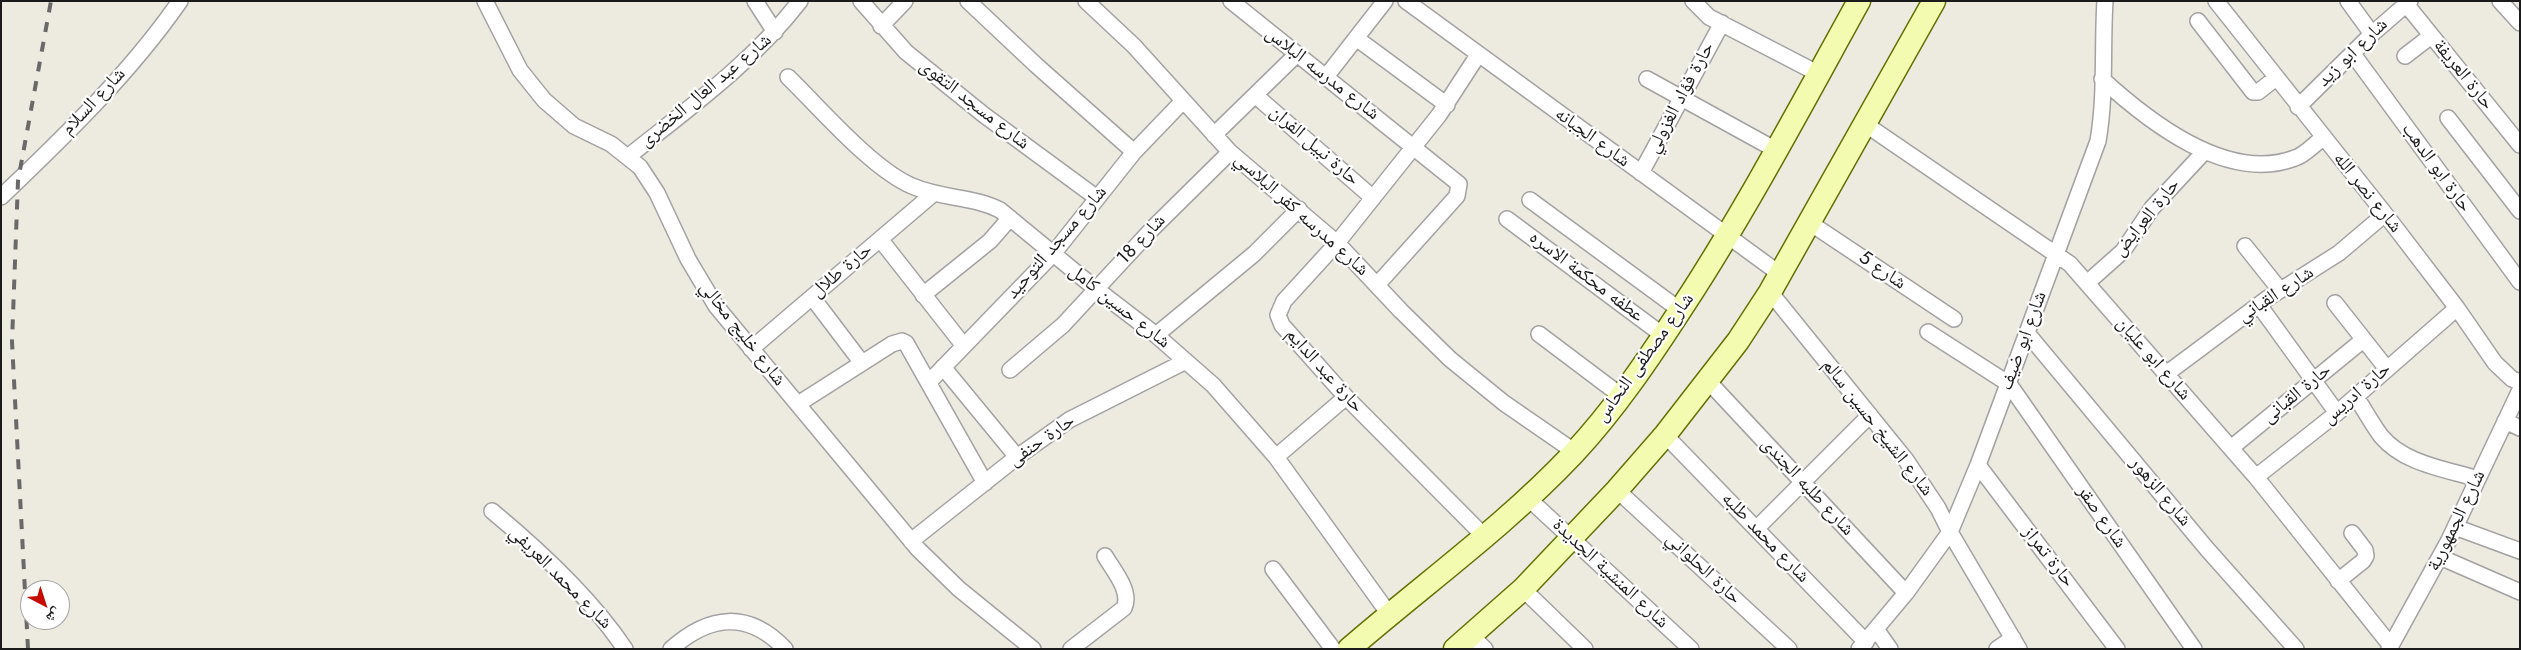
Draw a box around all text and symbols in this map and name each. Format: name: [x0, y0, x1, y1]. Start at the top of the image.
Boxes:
street label: شارع ابو زيد: [2313, 14, 2393, 92]
street label: شارع مدرسه البلاس: [1260, 22, 1384, 126]
street label: شارع عبد العال الخضرى: [635, 29, 777, 153]
street label: حارة العريفة: [2428, 35, 2498, 115]
street label: حارة فؤاد الغزولي: [1642, 38, 1720, 158]
street label: شارع مسجد التقوى: [914, 55, 1034, 155]
street label: شارع السلام: [57, 64, 131, 140]
street label: حارة نبيل الفران: [1264, 101, 1364, 191]
street label: شارع الجبانه: [1550, 103, 1634, 173]
street label: حارة ابو الدهب: [2396, 119, 2476, 217]
street label: شارع مدرسه كفر البلاسي: [1229, 148, 1373, 282]
street label: شارع نصر الله: [2328, 148, 2406, 238]
street label: حارة العرايض: [2109, 174, 2185, 262]
street label: شارع مسجد التوحيد: [1002, 182, 1112, 304]
street label: شارع 18: [1113, 210, 1171, 270]
street label: عطفه محكمة الاسره: [1524, 226, 1648, 328]
street label: حارة طلال: [807, 239, 877, 303]
street label: شارع 5: [1854, 247, 1910, 295]
street label: شارع حسين كامل: [1064, 260, 1174, 354]
street label: شارع القباني: [2234, 262, 2318, 328]
street label: شارع خليج مخالي: [694, 277, 790, 391]
street label: شارع ابو ضيف: [1996, 288, 2052, 394]
street label: شارع مصطفى النحاس: [1590, 289, 1700, 427]
street label: شارع ابو عليان: [2111, 313, 2195, 405]
street label: حارة عبد الدايم: [1280, 324, 1368, 418]
street label: شارع الشيخ حسين سالم: [1816, 355, 1938, 501]
street label: حارة ادريس: [2318, 358, 2396, 430]
street label: حارة القبانى: [2258, 359, 2336, 429]
street label: حارة حنفى: [1004, 410, 1080, 472]
street label: شارع طلبه الجندى: [1756, 433, 1858, 541]
street label: شارع الزهور: [2124, 453, 2196, 531]
street label: شارع الجمهورية: [2423, 467, 2491, 575]
street label: شارع صقر: [2071, 481, 2131, 553]
street label: شارع محمد طلبه: [1716, 488, 1814, 588]
street label: شارع المنشية الجديدة: [1547, 514, 1673, 634]
street label: شارع محمد العريفي: [504, 522, 616, 634]
street label: حارة تمراز: [2017, 522, 2079, 592]
street label: حارة الحلواني: [1660, 528, 1746, 610]
north arrow: [20, 580, 70, 630]
text: ش: [42, 603, 66, 628]

